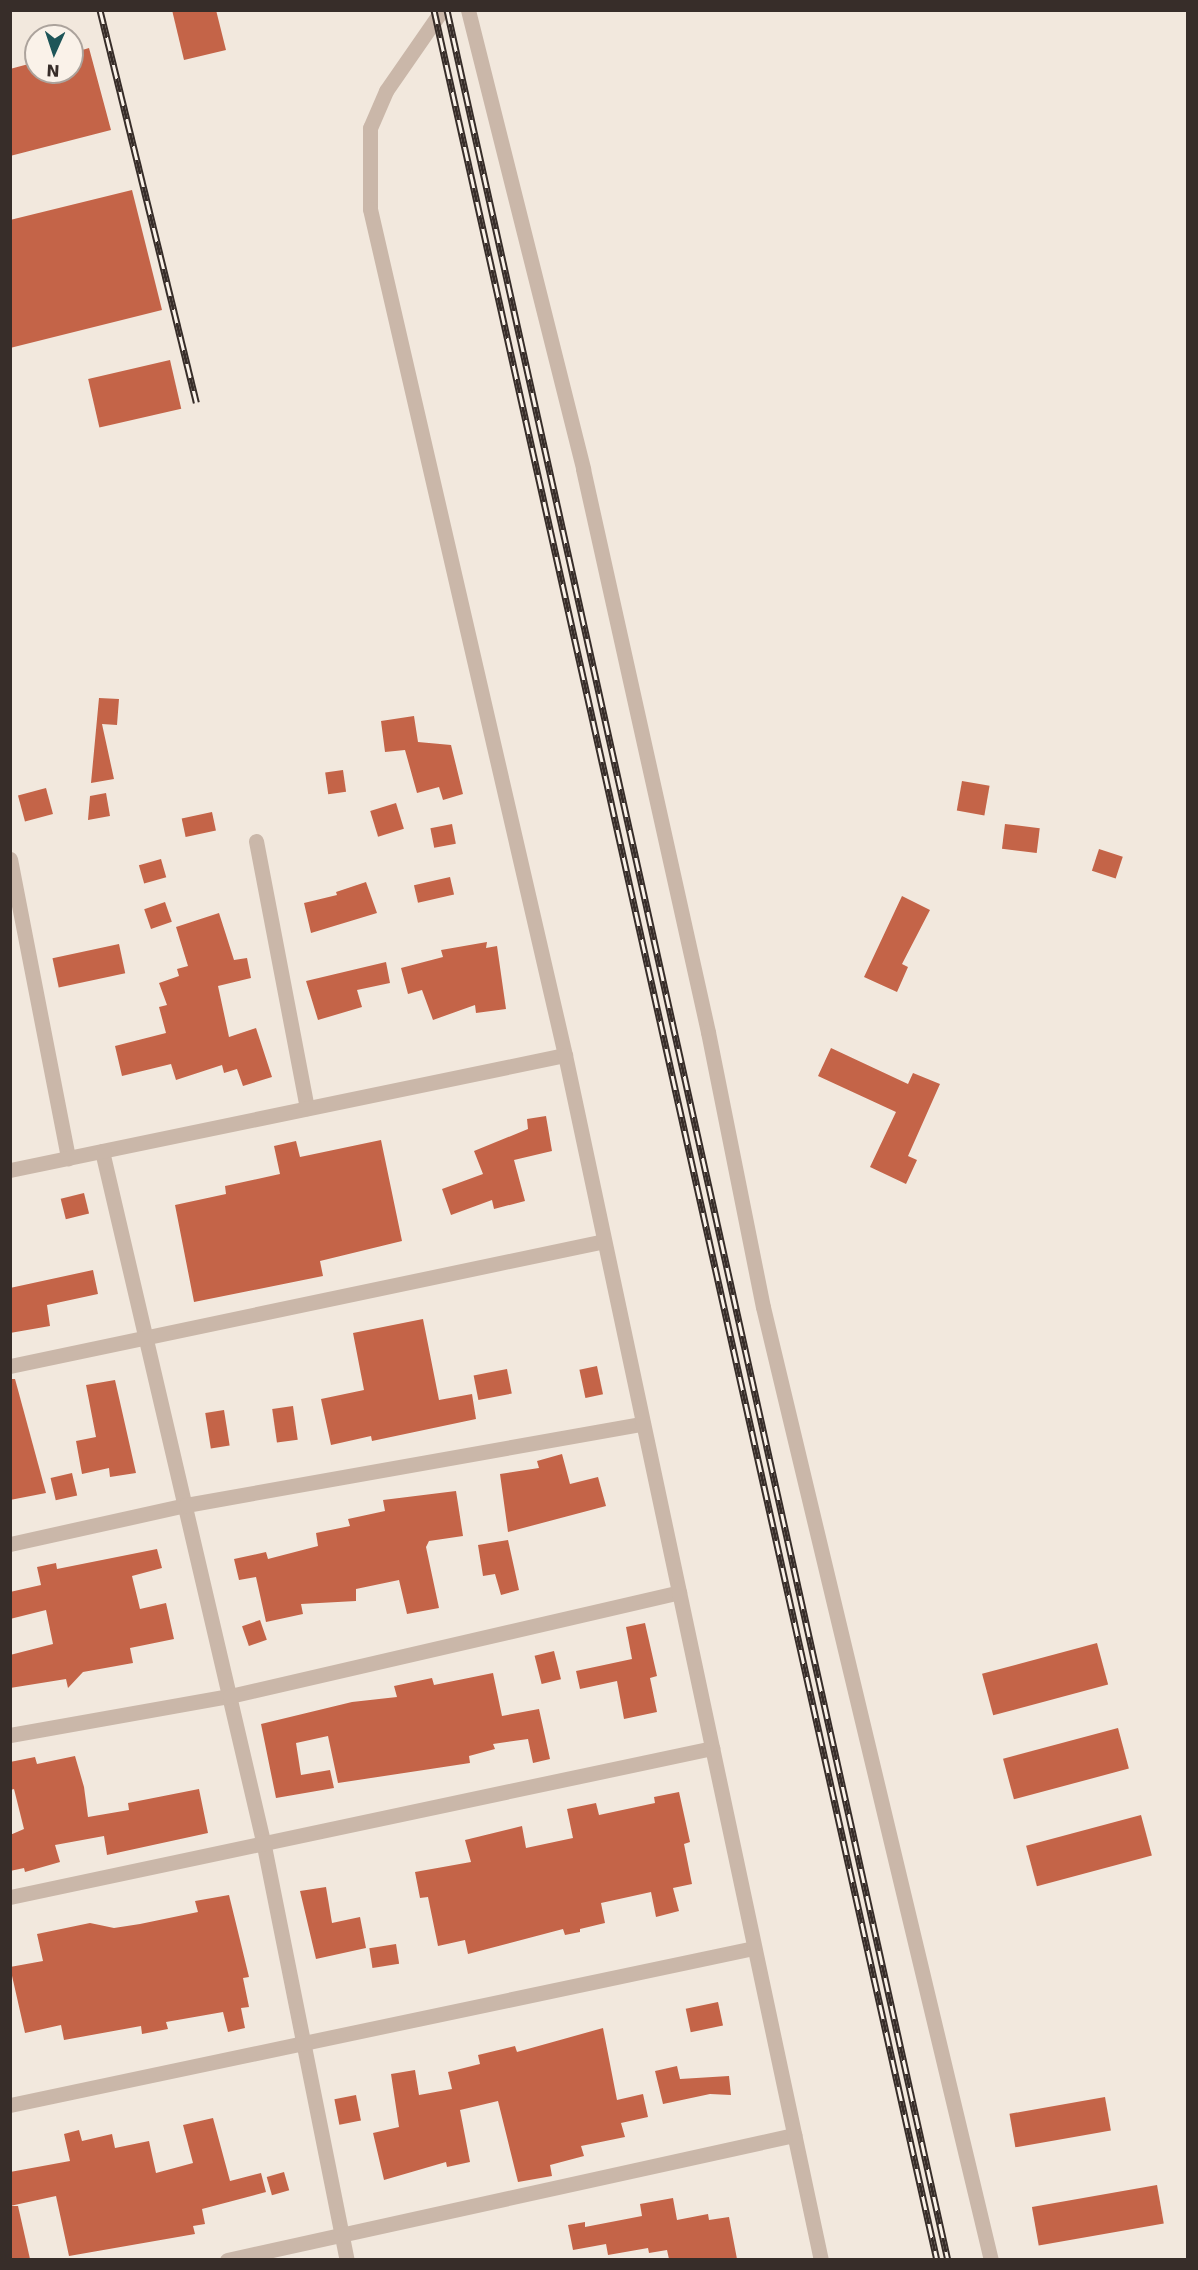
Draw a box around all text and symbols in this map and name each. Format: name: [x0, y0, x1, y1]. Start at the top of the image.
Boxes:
north arrow: [24, 24, 84, 84]
text: N: [46, 61, 60, 80]

